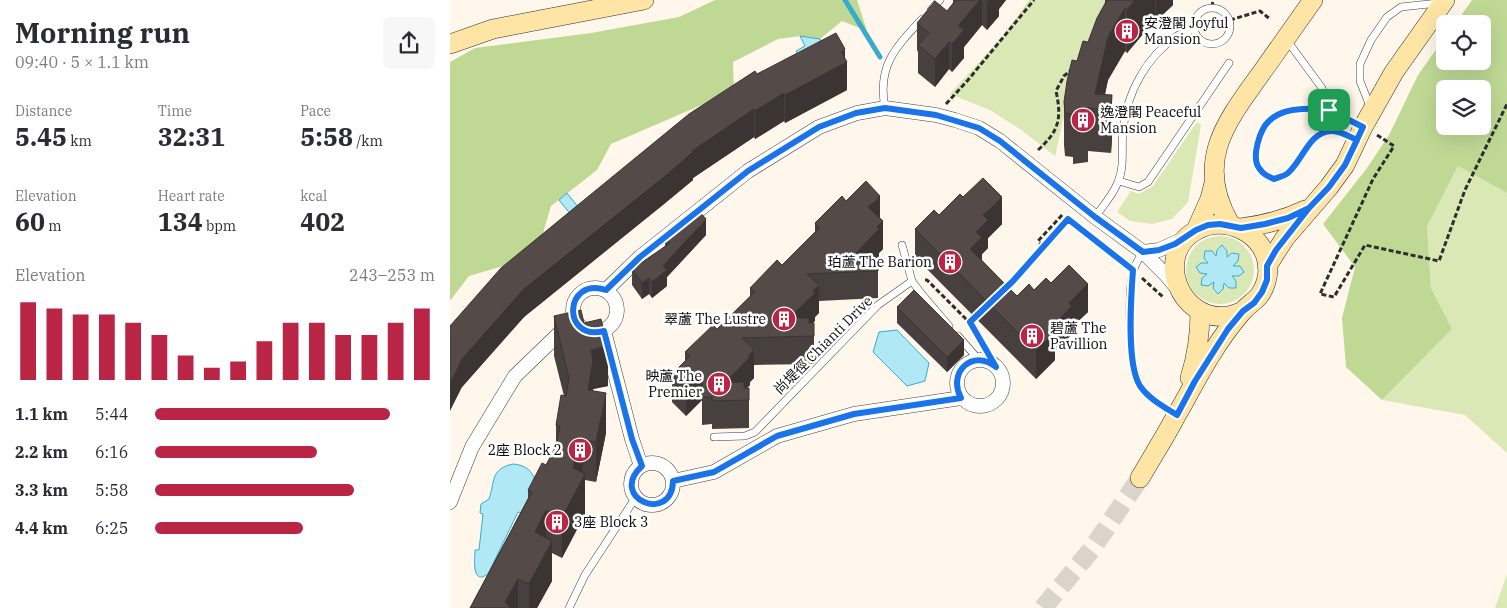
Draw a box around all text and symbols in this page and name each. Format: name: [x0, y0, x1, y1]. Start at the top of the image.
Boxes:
text: Morning run: [15, 14, 190, 51]
place label: 安澄閣 Joyful Mansion: [1144, 14, 1229, 48]
map controls: [1436, 15, 1491, 135]
button: locate: [1436, 15, 1491, 70]
button: share: [383, 17, 435, 69]
building icon: 安澄閣 Joyful Mansion: [1114, 18, 1140, 44]
text: 09:40 · 5 × 1.1 km: [15, 52, 149, 72]
button: layers: [1436, 80, 1491, 135]
pin: [1308, 89, 1350, 131]
icon: arrive: [1315, 96, 1343, 124]
text: Distance: [15, 102, 72, 120]
text: Time: [158, 102, 192, 120]
text: Pace: [300, 102, 331, 120]
place label: 逸澄閣 Peaceful Mansion: [1100, 103, 1201, 137]
building icon: 逸澄閣 Peaceful Mansion: [1070, 107, 1096, 133]
text: 5.45: [15, 120, 67, 153]
text: 32:31: [158, 120, 225, 153]
text: 5:58: [300, 120, 353, 153]
text: km: [67, 132, 92, 150]
text: /km: [353, 132, 383, 150]
text: Elevation: [15, 187, 77, 205]
text: Heart rate: [158, 187, 225, 205]
text: kcal: [300, 187, 327, 205]
text: 60: [15, 205, 45, 238]
text: 134: [158, 205, 203, 238]
text: 402: [300, 205, 345, 238]
text: m: [45, 217, 62, 235]
text: bpm: [203, 217, 236, 235]
building icon: 珀蘆 The Barion: [937, 249, 963, 275]
place label: 珀蘆 The Barion: [828, 253, 932, 271]
text: Elevation: [15, 265, 85, 285]
text: 243–253 m: [349, 265, 435, 285]
street label: 尚堤徑 Chianti Drive: [770, 292, 876, 398]
building icon: 翠蘆 The Lustre: [771, 306, 797, 332]
place label: 翠蘆 The Lustre: [664, 310, 766, 328]
place label: 碧蘆 The Pavillion: [1050, 319, 1108, 353]
building icon: 碧蘆 The Pavillion: [1019, 323, 1045, 349]
place label: 映蘆 The Premier: [645, 367, 703, 401]
building icon: 映蘆 The Premier: [706, 371, 732, 397]
text: 1.1 km: [15, 404, 68, 424]
text: 5:44: [95, 404, 128, 424]
building icon: 2座 Block 2: [567, 437, 593, 463]
place label: 2座 Block 2: [488, 441, 562, 459]
text: 2.2 km: [15, 442, 68, 462]
text: 6:16: [95, 442, 128, 462]
text: 3.3 km: [15, 480, 68, 500]
text: 5:58: [95, 480, 128, 500]
building icon: 3座 Block 3: [544, 509, 570, 535]
place label: 3座 Block 3: [574, 513, 648, 531]
text: 4.4 km: [15, 518, 68, 538]
text: 6:25: [95, 518, 128, 538]

